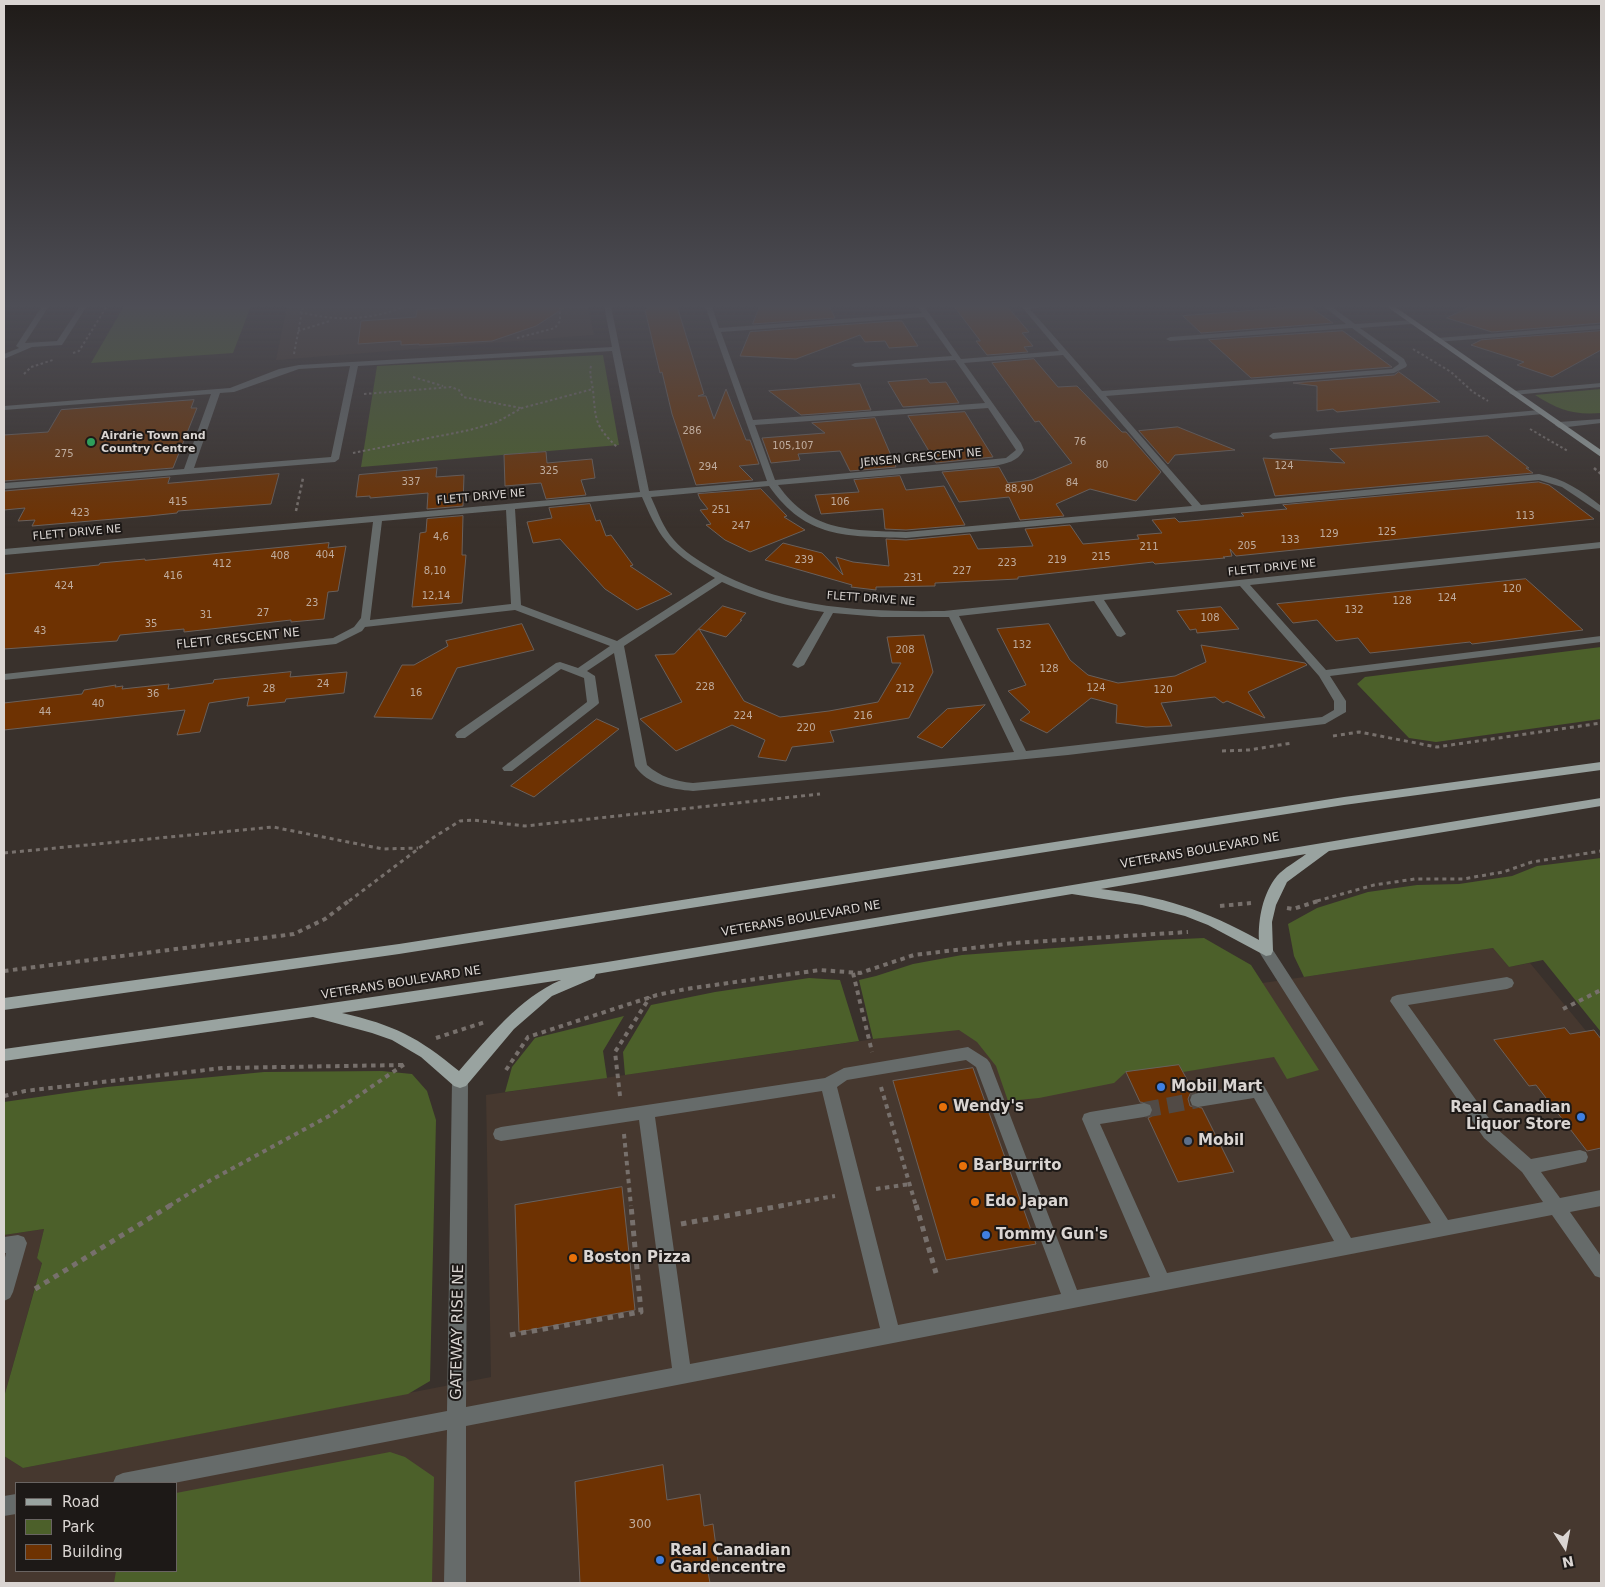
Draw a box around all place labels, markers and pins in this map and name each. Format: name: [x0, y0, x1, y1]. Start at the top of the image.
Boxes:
place label: Airdrie Town and Country Centre: [101, 429, 206, 455]
marker: Airdrie Town and Country Centre: [85, 436, 97, 448]
place label: Mobil Mart: [1171, 1078, 1262, 1096]
marker: Mobil Mart: [1155, 1081, 1167, 1093]
place label: Wendy's: [953, 1098, 1024, 1116]
place label: Real Canadian Liquor Store: [1450, 1099, 1571, 1134]
marker: Wendy's: [937, 1101, 949, 1113]
marker: Real Canadian Liquor Store: [1575, 1111, 1587, 1123]
place label: Mobil: [1198, 1132, 1244, 1150]
marker: Mobil: [1182, 1135, 1194, 1147]
place label: BarBurrito: [973, 1157, 1061, 1175]
marker: BarBurrito: [957, 1160, 969, 1172]
place label: Edo Japan: [985, 1193, 1069, 1211]
marker: Edo Japan: [969, 1196, 981, 1208]
place label: Tommy Gun's: [996, 1226, 1108, 1244]
marker: Tommy Gun's: [980, 1229, 992, 1241]
place label: Boston Pizza: [583, 1249, 691, 1267]
marker: Boston Pizza: [567, 1252, 579, 1264]
place label: Real Canadian Gardencentre: [670, 1542, 791, 1577]
marker: Real Canadian Gardencentre: [654, 1554, 666, 1566]

